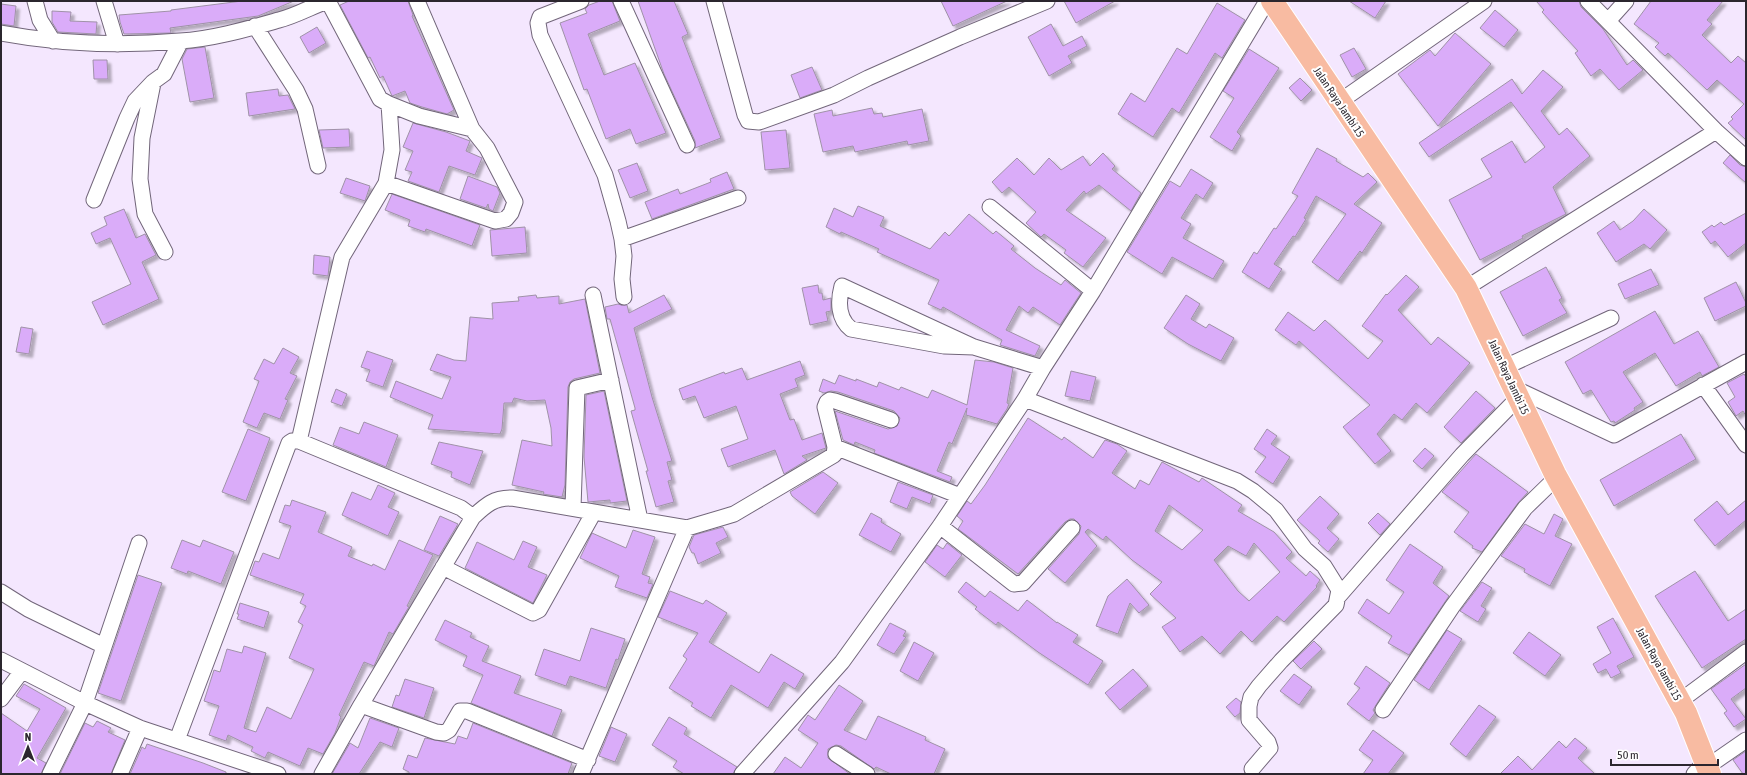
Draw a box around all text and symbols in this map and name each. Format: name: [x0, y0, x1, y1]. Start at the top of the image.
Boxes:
street label: Jalan Raya Jambi 15: [1311, 65, 1367, 139]
street label: Jalan Raya Jambi 15: [1486, 338, 1532, 416]
street label: Jalan Raya Jambi 15: [1634, 626, 1684, 702]
north arrow: [8, 727, 48, 767]
text: N: [25, 731, 31, 743]
scale bar: [1611, 741, 1718, 767]
text: 50 m: [1617, 748, 1639, 762]

